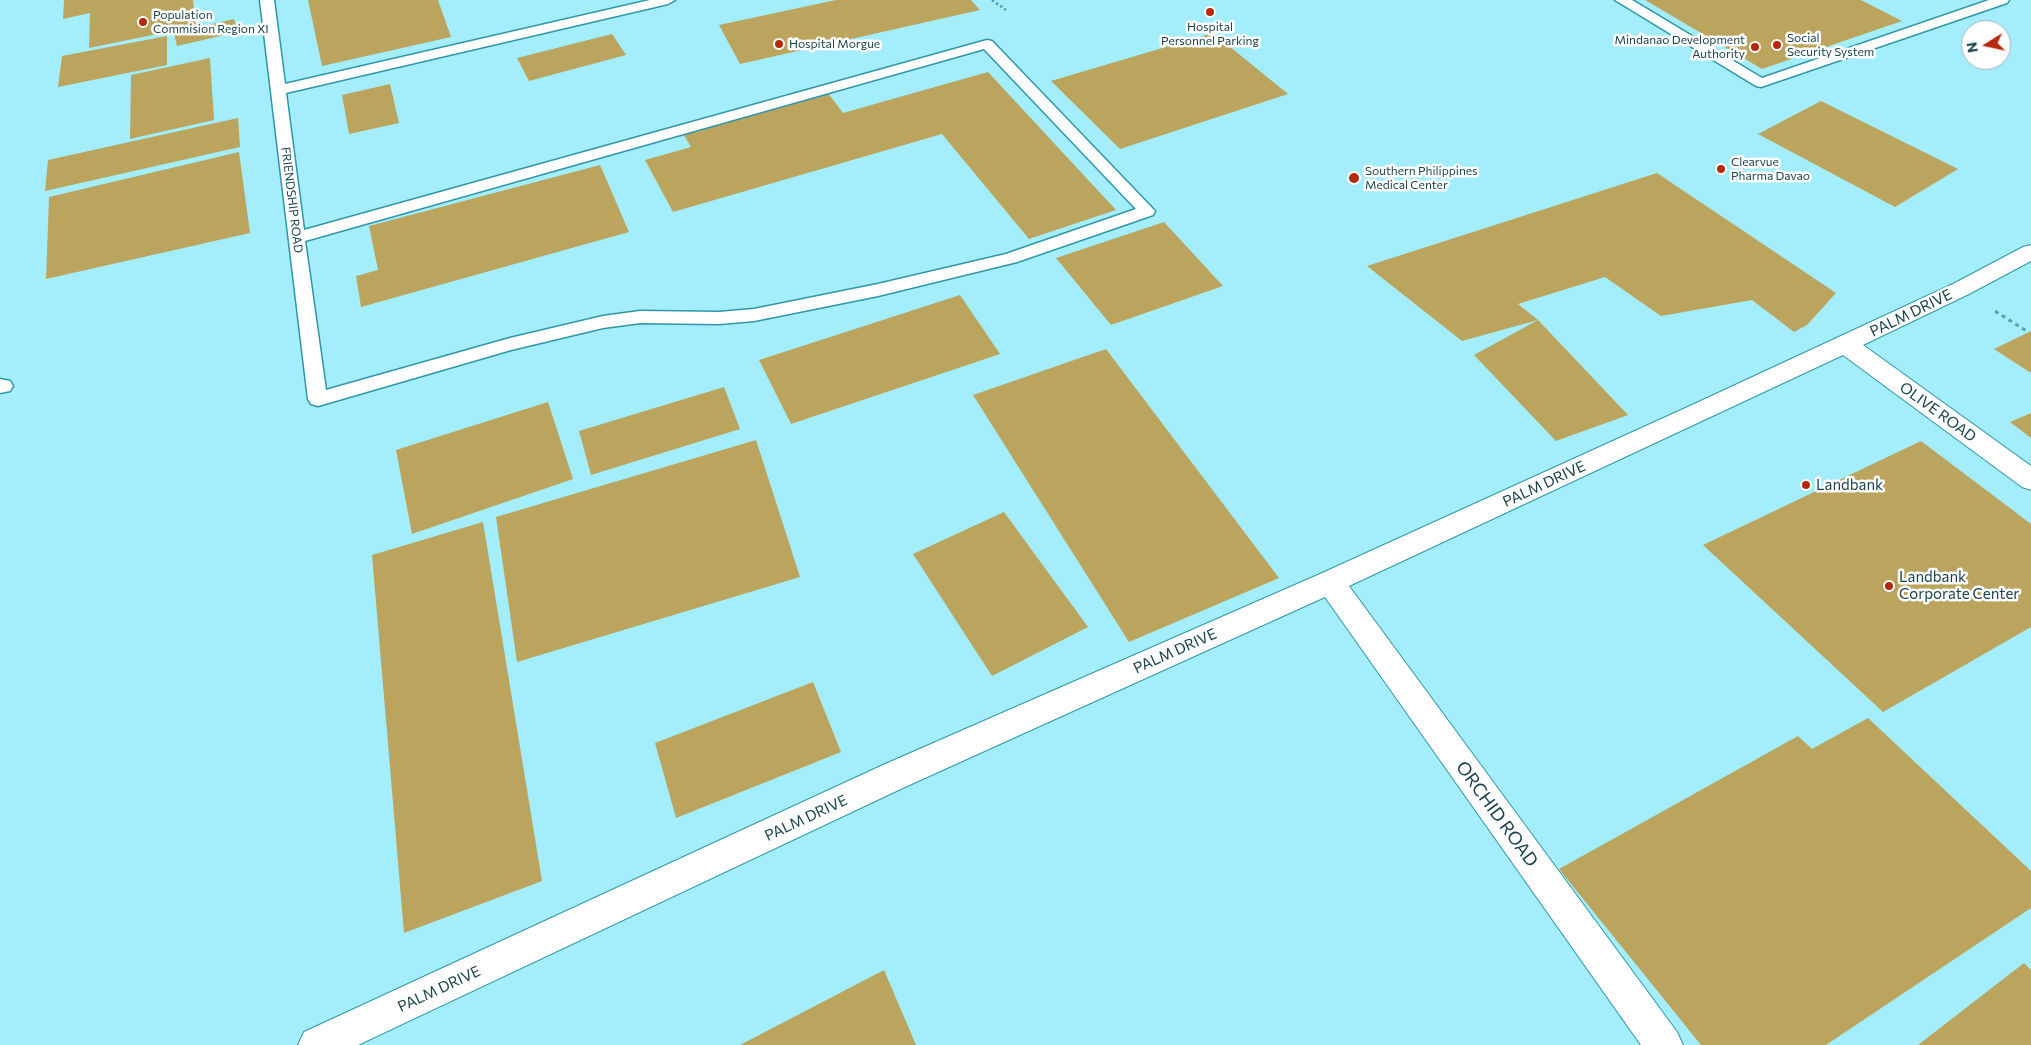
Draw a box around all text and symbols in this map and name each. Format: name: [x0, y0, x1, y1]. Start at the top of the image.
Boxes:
marker: Hospital Personnel Parking: [1204, 6, 1216, 18]
place label: Population Commision Region XI: [153, 8, 269, 36]
marker: Population Commision Region XI: [137, 16, 149, 28]
place label: Hospital Personnel Parking: [1161, 20, 1259, 48]
north arrow: [1961, 20, 2011, 70]
place label: Social Security System: [1787, 31, 1874, 59]
place label: Mindanao Development Authority: [1615, 33, 1745, 61]
place label: Hospital Morgue: [789, 37, 880, 51]
marker: Hospital Morgue: [773, 38, 785, 50]
marker: Social Security System: [1771, 39, 1783, 51]
marker: Mindanao Development Authority: [1749, 41, 1761, 53]
text: N: [1962, 41, 1981, 54]
street label: FRIENDSHIP ROAD: [278, 146, 306, 254]
place label: Clearvue Pharma Davao: [1731, 155, 1810, 183]
marker: Clearvue Pharma Davao: [1715, 163, 1727, 175]
place label: Southern Philippines Medical Center: [1365, 164, 1478, 192]
marker: Southern Philippines Medical Center: [1347, 171, 1361, 185]
street label: PALM DRIVE: [1867, 285, 1955, 341]
street label: OLIVE ROAD: [1896, 378, 1980, 446]
street label: PALM DRIVE: [1500, 457, 1588, 511]
place label: Landbank: [1816, 476, 1883, 494]
marker: Landbank: [1800, 479, 1812, 491]
place label: Landbank Corporate Center: [1899, 568, 2019, 603]
marker: Landbank Corporate Center: [1883, 580, 1895, 592]
street label: PALM DRIVE: [1131, 625, 1219, 677]
street label: ORCHID ROAD: [1451, 757, 1543, 871]
street label: PALM DRIVE: [762, 791, 850, 845]
street label: PALM DRIVE: [395, 962, 483, 1016]

